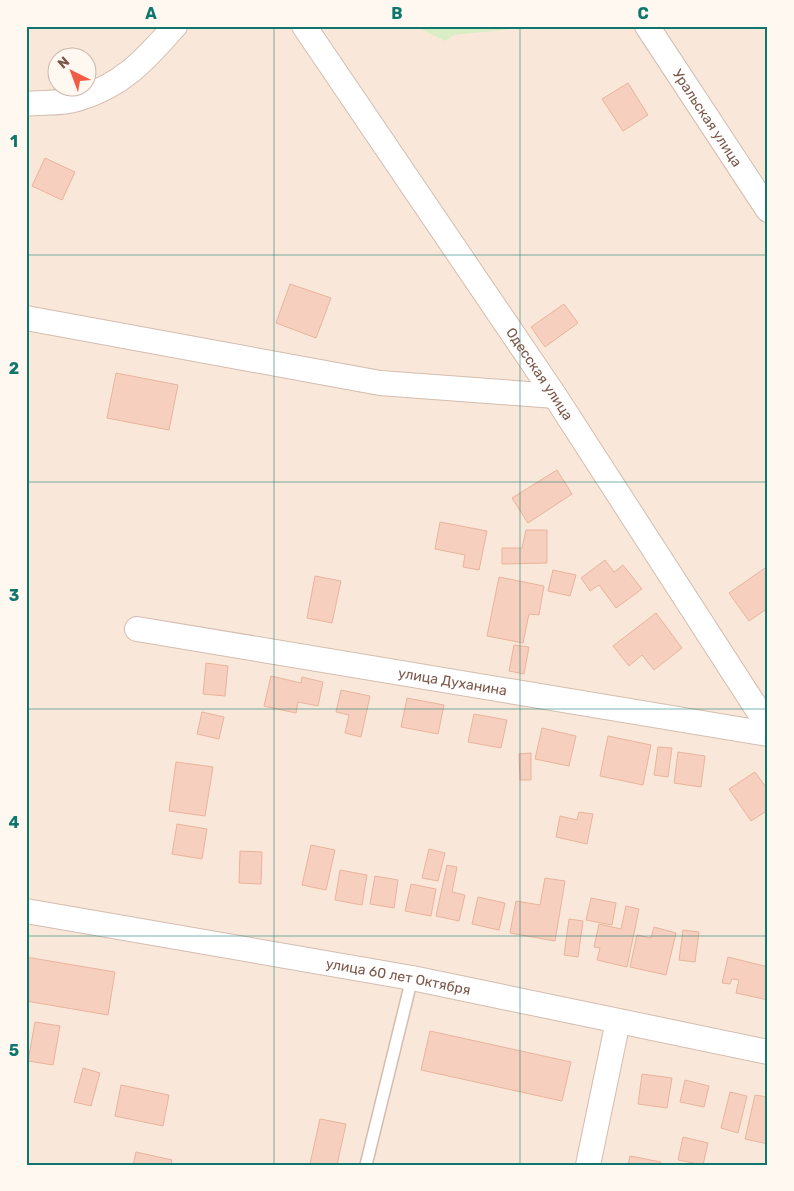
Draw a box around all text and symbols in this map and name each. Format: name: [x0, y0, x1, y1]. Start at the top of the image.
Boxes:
text: A: [145, 4, 157, 23]
text: B: [391, 4, 403, 23]
text: C: [637, 4, 649, 23]
north arrow: [48, 48, 98, 98]
text: N: [54, 53, 73, 72]
street label: Уральская улица: [669, 66, 745, 170]
text: 1: [10, 132, 18, 151]
street label: Одесская улица: [502, 324, 576, 423]
text: 2: [9, 359, 19, 378]
text: 3: [9, 586, 19, 605]
street label: улица Духанина: [397, 665, 508, 699]
text: 4: [9, 813, 20, 832]
street label: улица 60 лет Октября: [324, 955, 472, 999]
text: 5: [9, 1041, 19, 1060]

